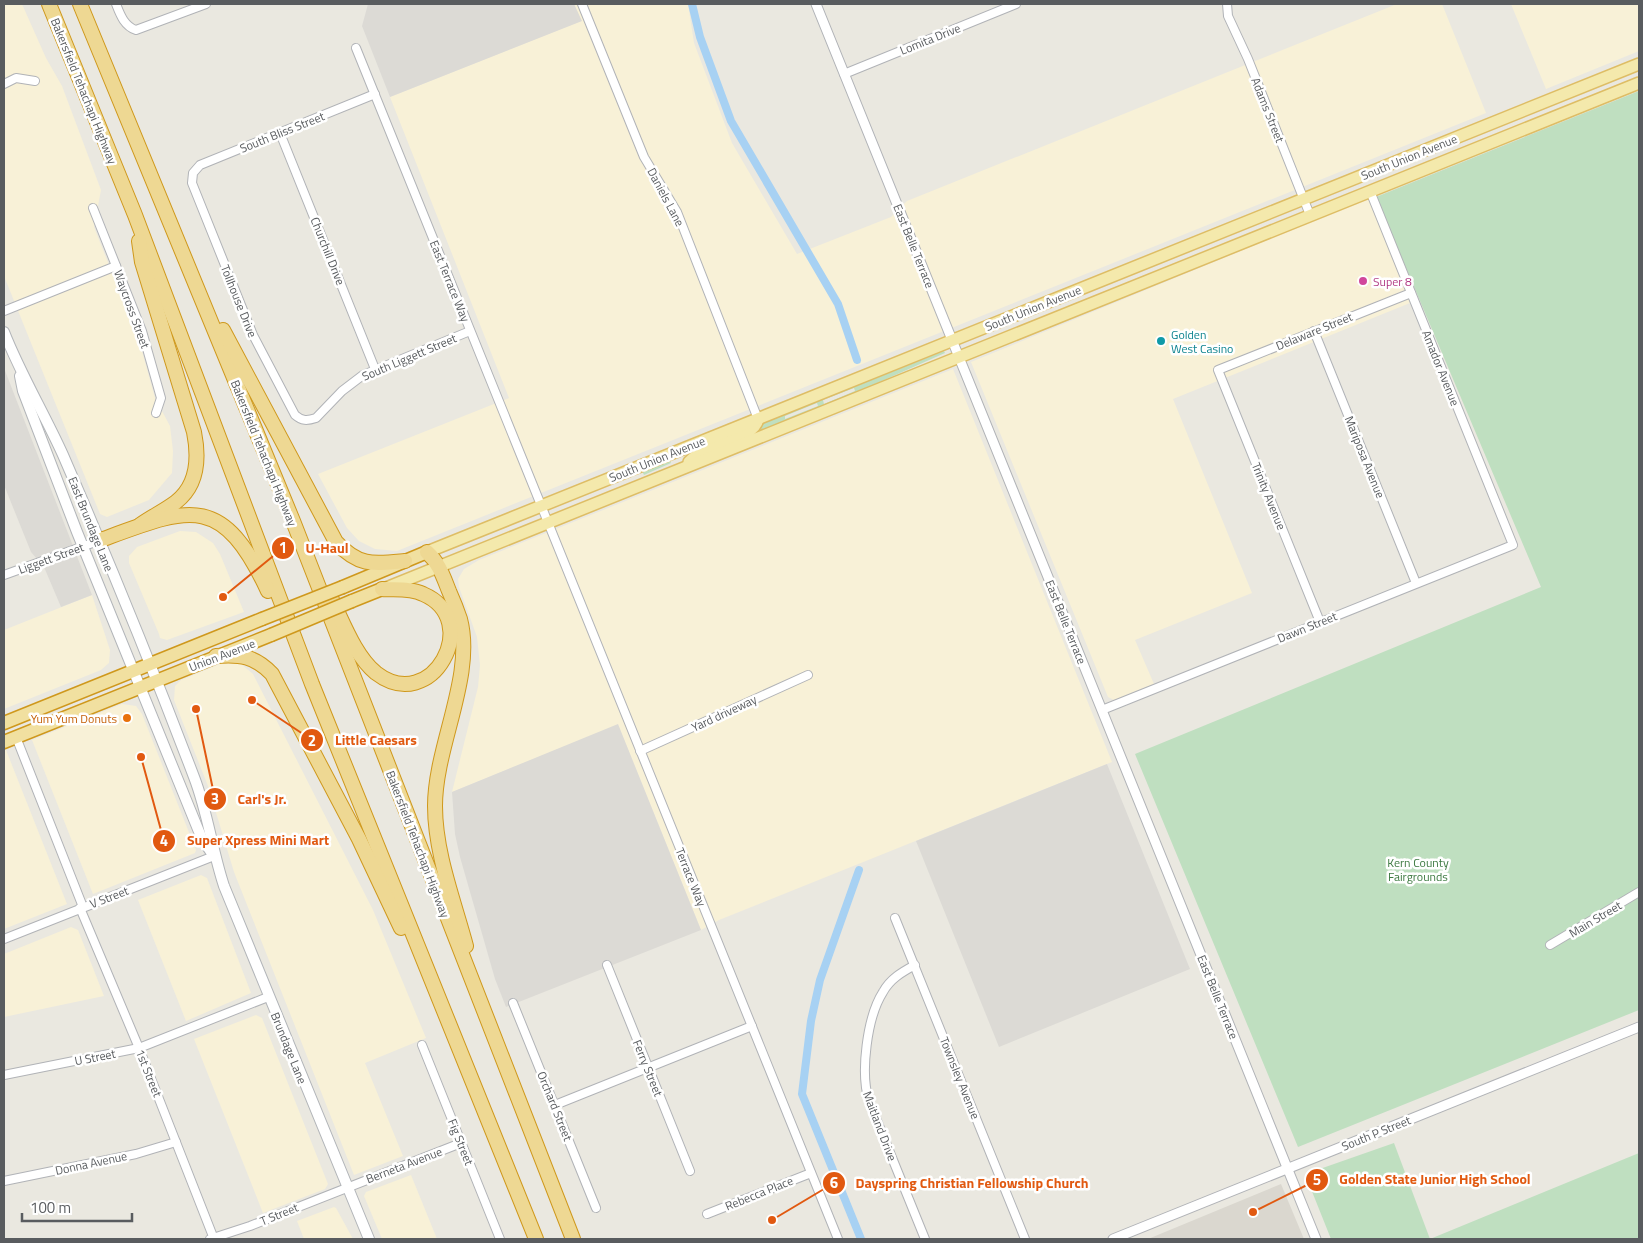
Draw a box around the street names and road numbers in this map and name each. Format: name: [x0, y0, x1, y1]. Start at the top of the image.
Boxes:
street label: Bakersfield Tehachapi Highway: [46, 15, 122, 167]
street label: Lomita Drive: [897, 18, 963, 60]
street label: Adams Street: [1246, 75, 1290, 146]
street label: South Bliss Street: [237, 106, 328, 158]
street label: South Union Avenue: [1358, 129, 1460, 185]
street label: Daniels Lane: [643, 164, 689, 230]
street label: East Belle Terrace: [888, 201, 940, 291]
street label: Churchill Drive: [306, 214, 350, 288]
street label: East Terrace Way: [425, 237, 475, 325]
street label: Tollhouse Drive: [216, 262, 262, 340]
street label: Waycross Street: [109, 267, 155, 352]
street label: South Union Avenue: [982, 280, 1084, 336]
street label: Delaware Street: [1273, 307, 1356, 355]
street label: Amador Avenue: [1417, 327, 1465, 409]
street label: South Liggett Street: [359, 328, 460, 386]
street label: Bakersfield Tehachapi Highway: [226, 377, 302, 529]
street label: Mariposa Avenue: [1340, 413, 1390, 501]
street label: South Union Avenue: [606, 431, 708, 487]
street label: Trinity Avenue: [1247, 459, 1291, 533]
street label: East Brundage Lane: [63, 474, 119, 574]
street label: Liggett Street: [15, 537, 87, 579]
street label: East Belle Terrace: [1040, 577, 1092, 667]
street label: Dawn Street: [1274, 606, 1340, 648]
street label: Union Avenue: [186, 634, 258, 676]
street label: Yard driveway: [688, 689, 760, 736]
street label: Bakersfield Tehachapi Highway: [381, 768, 455, 921]
street label: Terrace Way: [671, 845, 711, 909]
street label: V Street: [87, 881, 132, 913]
street label: Main Street: [1565, 895, 1626, 942]
street label: East Belle Terrace: [1192, 952, 1244, 1042]
street label: Brundage Lane: [266, 1009, 312, 1087]
street label: Townsley Avenue: [935, 1034, 985, 1122]
street label: Ferry Street: [628, 1037, 668, 1100]
street label: U Street: [73, 1044, 118, 1070]
street label: 1st Street: [131, 1046, 167, 1101]
street label: Orchard Street: [532, 1068, 578, 1144]
street label: Maitland Drive: [858, 1088, 902, 1164]
street label: South P Street: [1339, 1110, 1414, 1156]
street label: Fig Street: [443, 1116, 479, 1169]
street label: Berneta Avenue: [363, 1142, 445, 1188]
street label: Donna Avenue: [53, 1146, 129, 1180]
street label: Rebecca Place: [722, 1171, 796, 1215]
street label: T Street: [257, 1197, 302, 1230]

